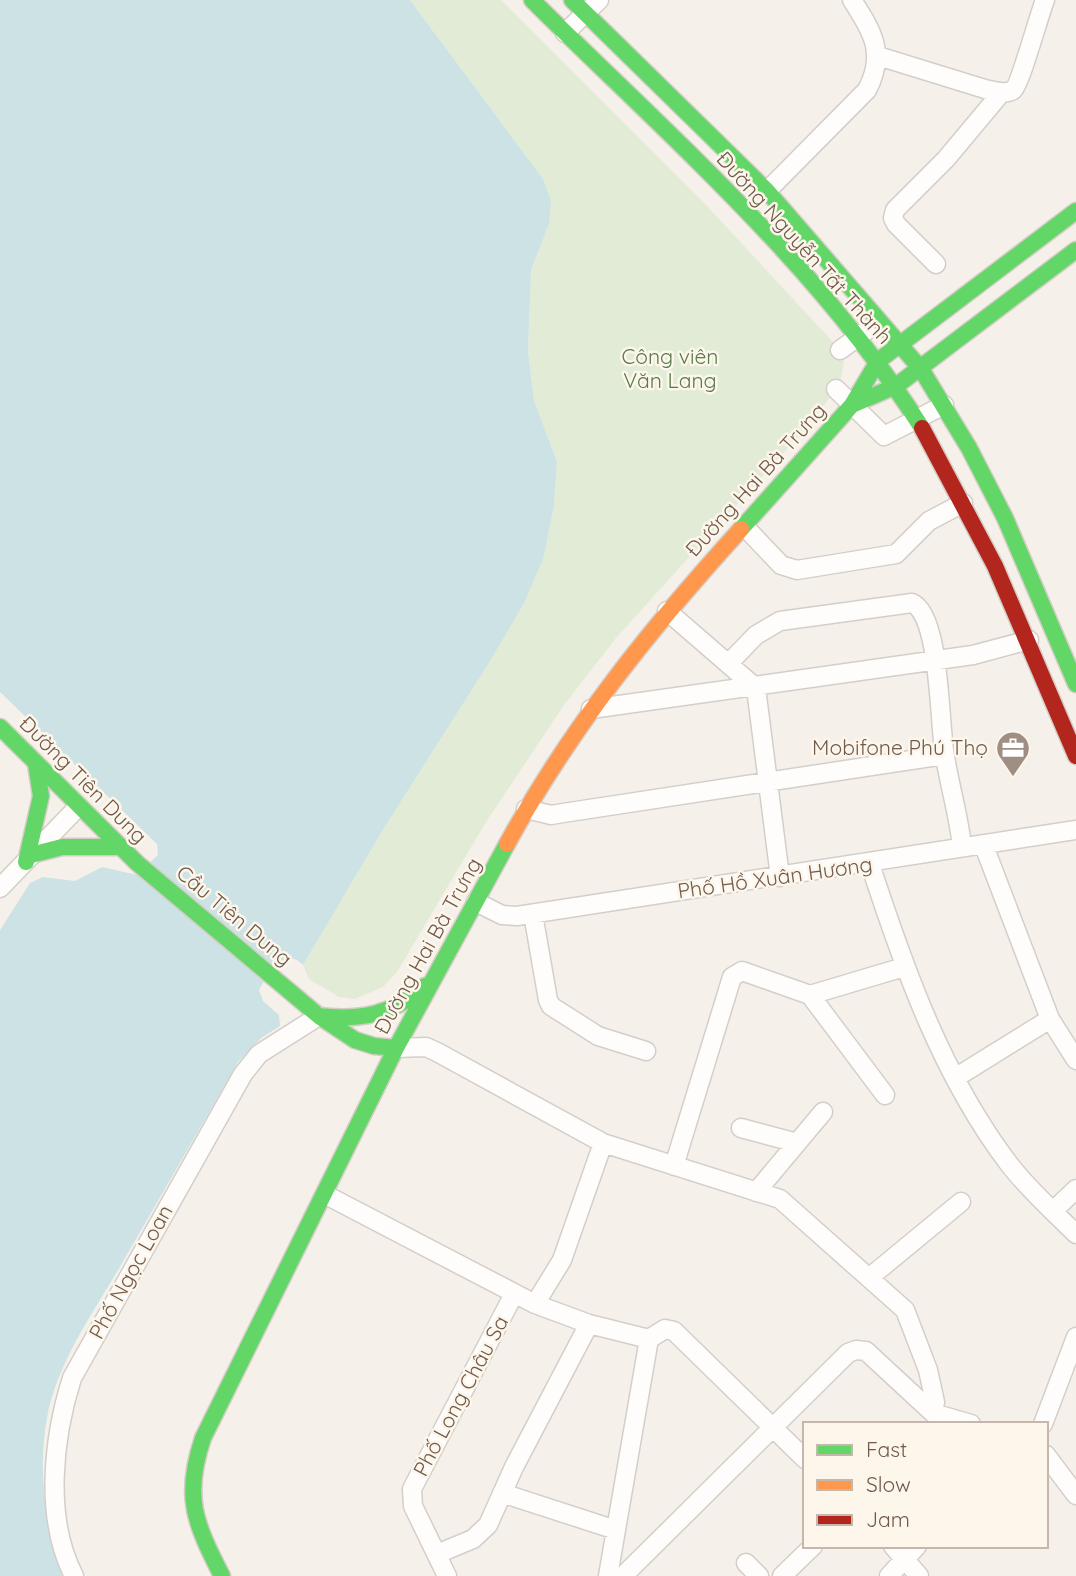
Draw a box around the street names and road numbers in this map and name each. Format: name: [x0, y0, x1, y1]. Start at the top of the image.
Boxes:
street label: Đường Nguyễn Tất Thành: [711, 146, 898, 349]
street label: Đường Hai Bà Trưng: [679, 397, 831, 561]
street label: Đường Tiên Dung: [14, 710, 153, 849]
street label: Phố Hồ Xuân Hương: [676, 850, 874, 904]
street label: Đường Hai Bà Trưng: [368, 853, 486, 1038]
street label: Cầu Tiên Dung: [171, 859, 298, 971]
street label: Phố Ngọc Loan: [83, 1200, 178, 1343]
street label: Phố Long Châu Sa: [407, 1311, 513, 1480]

